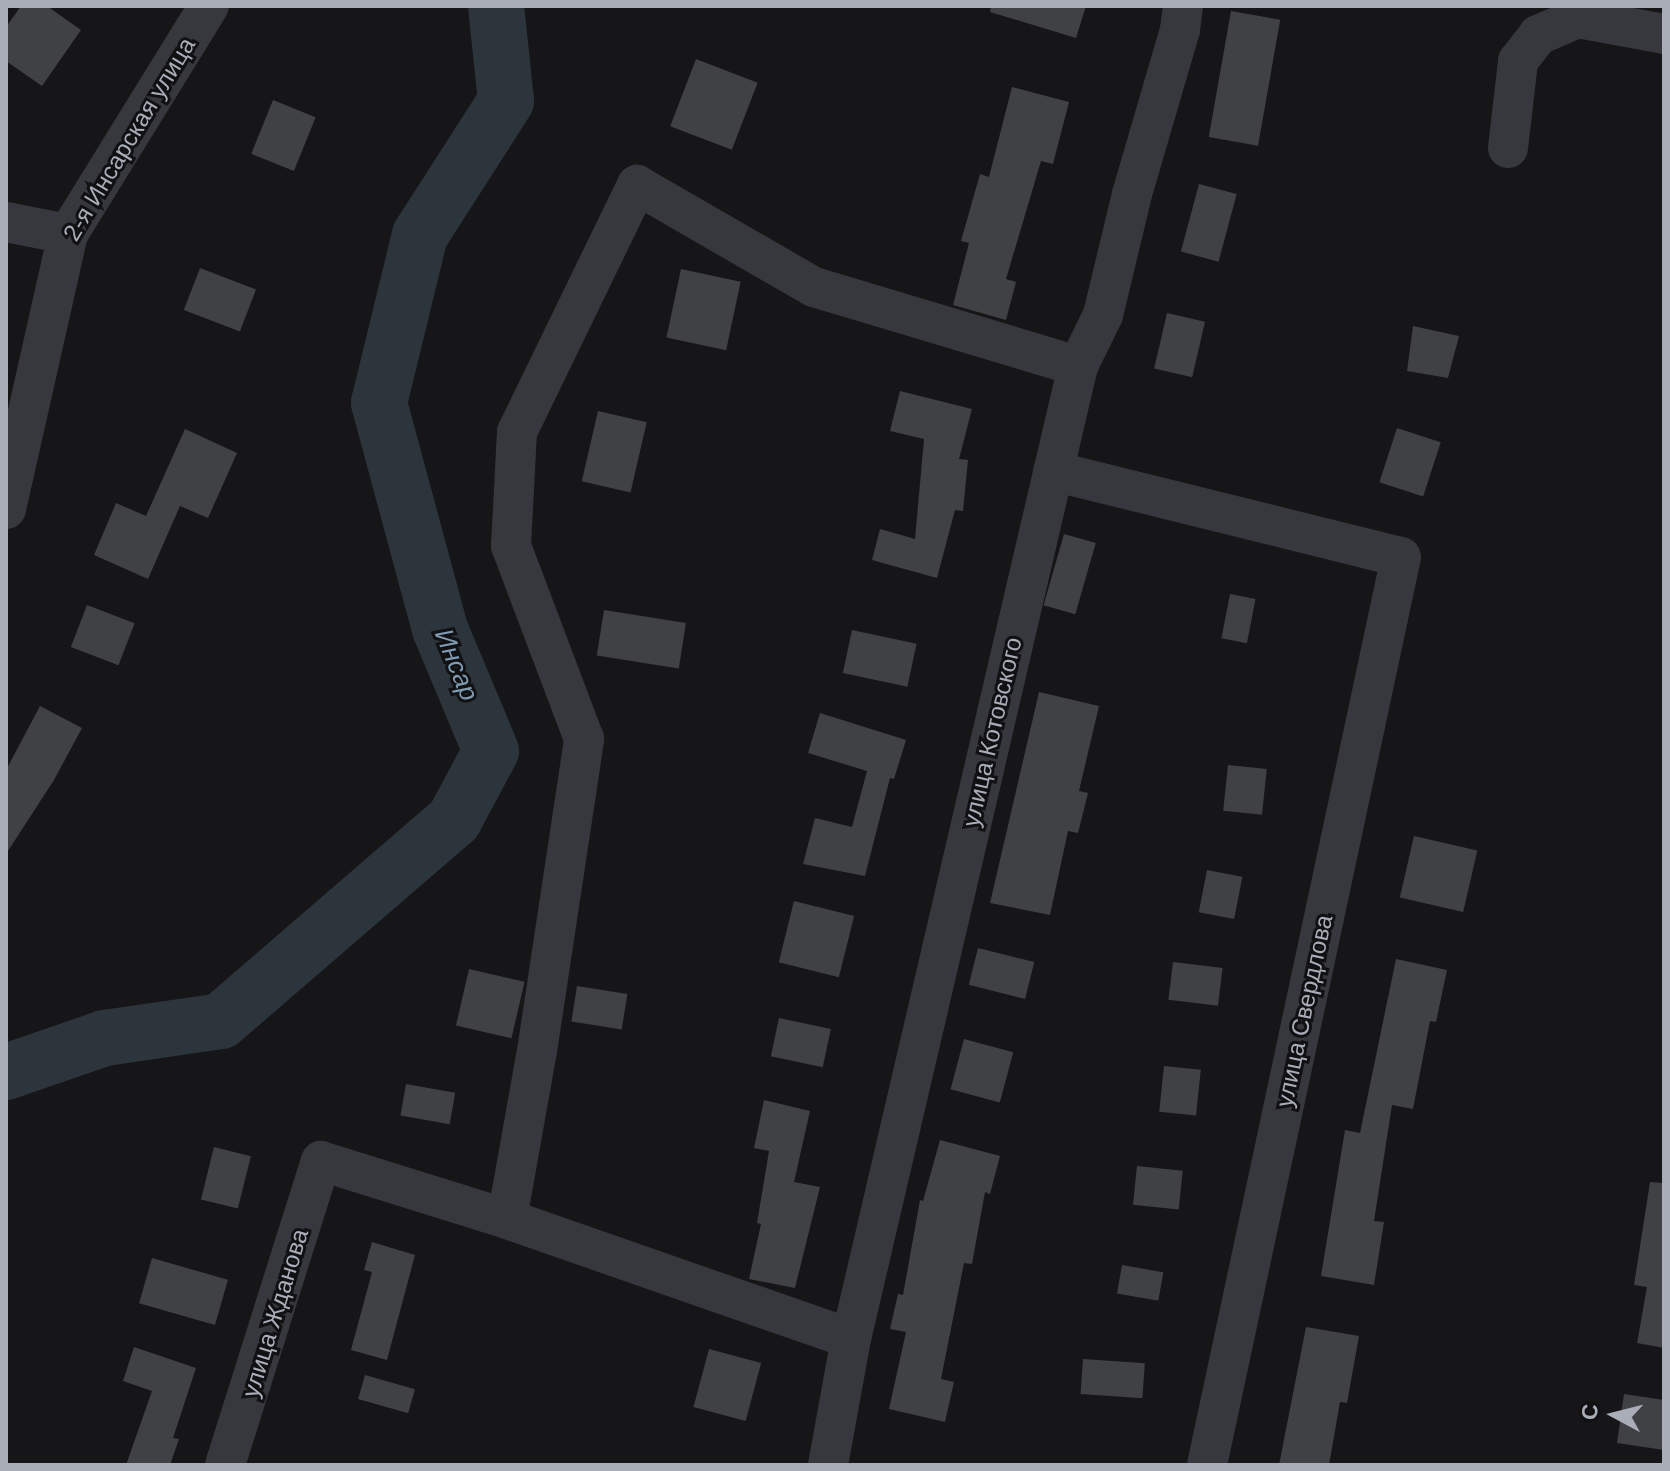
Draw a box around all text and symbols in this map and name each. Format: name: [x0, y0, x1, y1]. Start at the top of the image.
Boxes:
street label: 2-я Инсарская улица: [57, 32, 201, 246]
water label: Инсар: [428, 624, 484, 706]
street label: улица Котовского: [956, 634, 1028, 830]
street label: улица Свердлова: [1270, 912, 1338, 1110]
street label: улица Жданова: [236, 1225, 314, 1401]
north arrow: [1574, 1375, 1654, 1455]
text: С: [1576, 1403, 1603, 1421]

